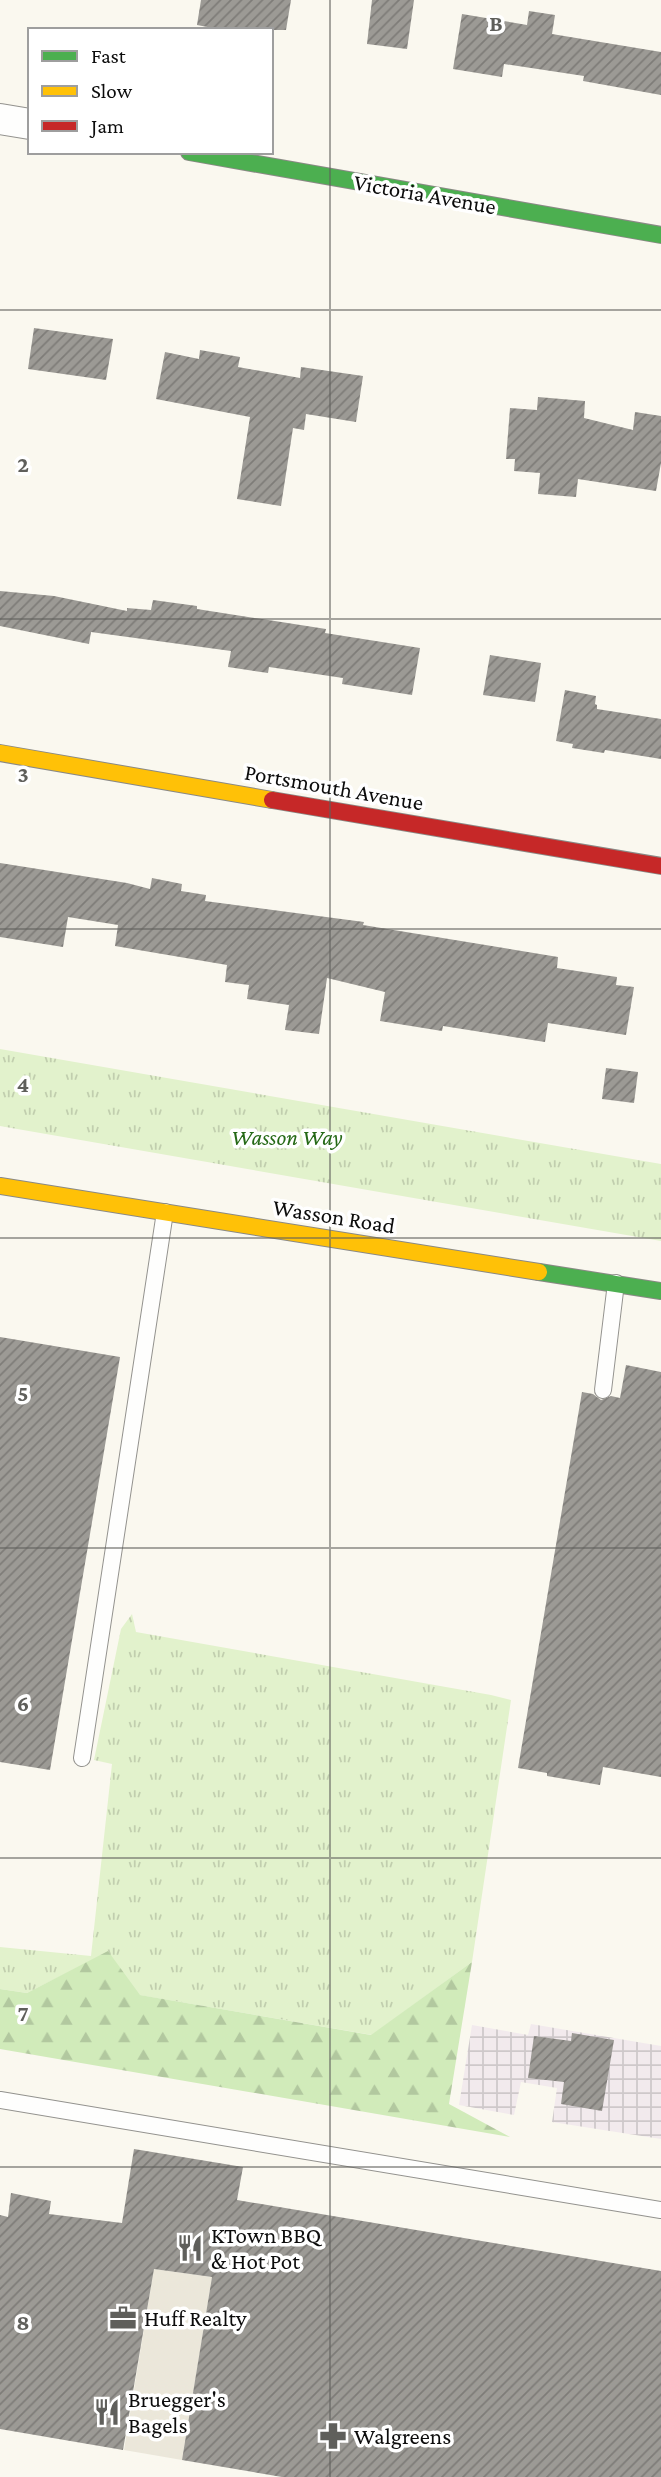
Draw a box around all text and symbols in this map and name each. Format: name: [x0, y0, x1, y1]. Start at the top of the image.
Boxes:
text: B: [489, 10, 503, 36]
legend: [28, 28, 273, 154]
text: Fast: [91, 44, 127, 68]
text: Slow: [91, 79, 133, 103]
text: Jam: [89, 114, 124, 138]
street label: Victoria Avenue: [352, 169, 498, 219]
text: 2: [17, 451, 29, 477]
street label: Portsmouth Avenue: [243, 758, 425, 816]
text: 3: [17, 761, 29, 787]
text: 4: [17, 1071, 29, 1097]
park label: Wasson Way: [231, 1124, 343, 1150]
street label: Wasson Road: [271, 1194, 397, 1238]
text: 5: [17, 1380, 29, 1406]
text: 6: [17, 1690, 29, 1716]
text: 7: [17, 2000, 29, 2026]
place label: KTown BBQ & Hot Pot: [211, 2222, 323, 2274]
restaurant icon: KTown BBQ & Hot Pot: [175, 2233, 205, 2263]
office icon: Huff Realty: [108, 2303, 138, 2333]
place label: Huff Realty: [144, 2305, 247, 2331]
text: 8: [16, 2309, 30, 2335]
place label: Bruegger's Bagels: [128, 2386, 226, 2438]
restaurant icon: Bruegger's Bagels: [92, 2397, 122, 2427]
pharmacy icon: Walgreens: [318, 2421, 348, 2451]
place label: Walgreens: [354, 2423, 451, 2449]

